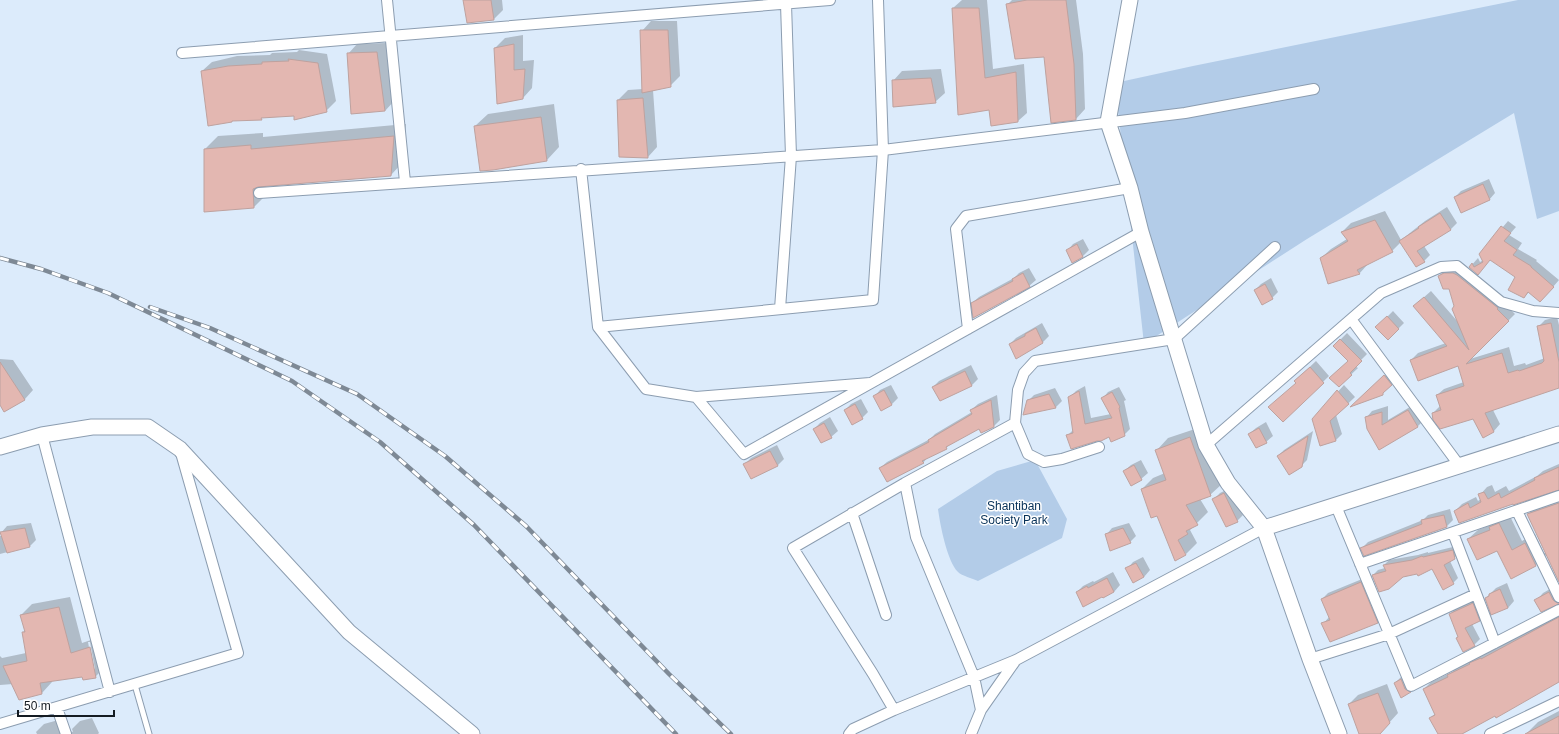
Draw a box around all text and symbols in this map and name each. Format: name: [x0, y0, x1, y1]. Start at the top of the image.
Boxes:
park label: Shantiban Society Park: [980, 499, 1049, 527]
scale bar: [18, 692, 114, 718]
text: 50 m: [24, 699, 51, 713]

